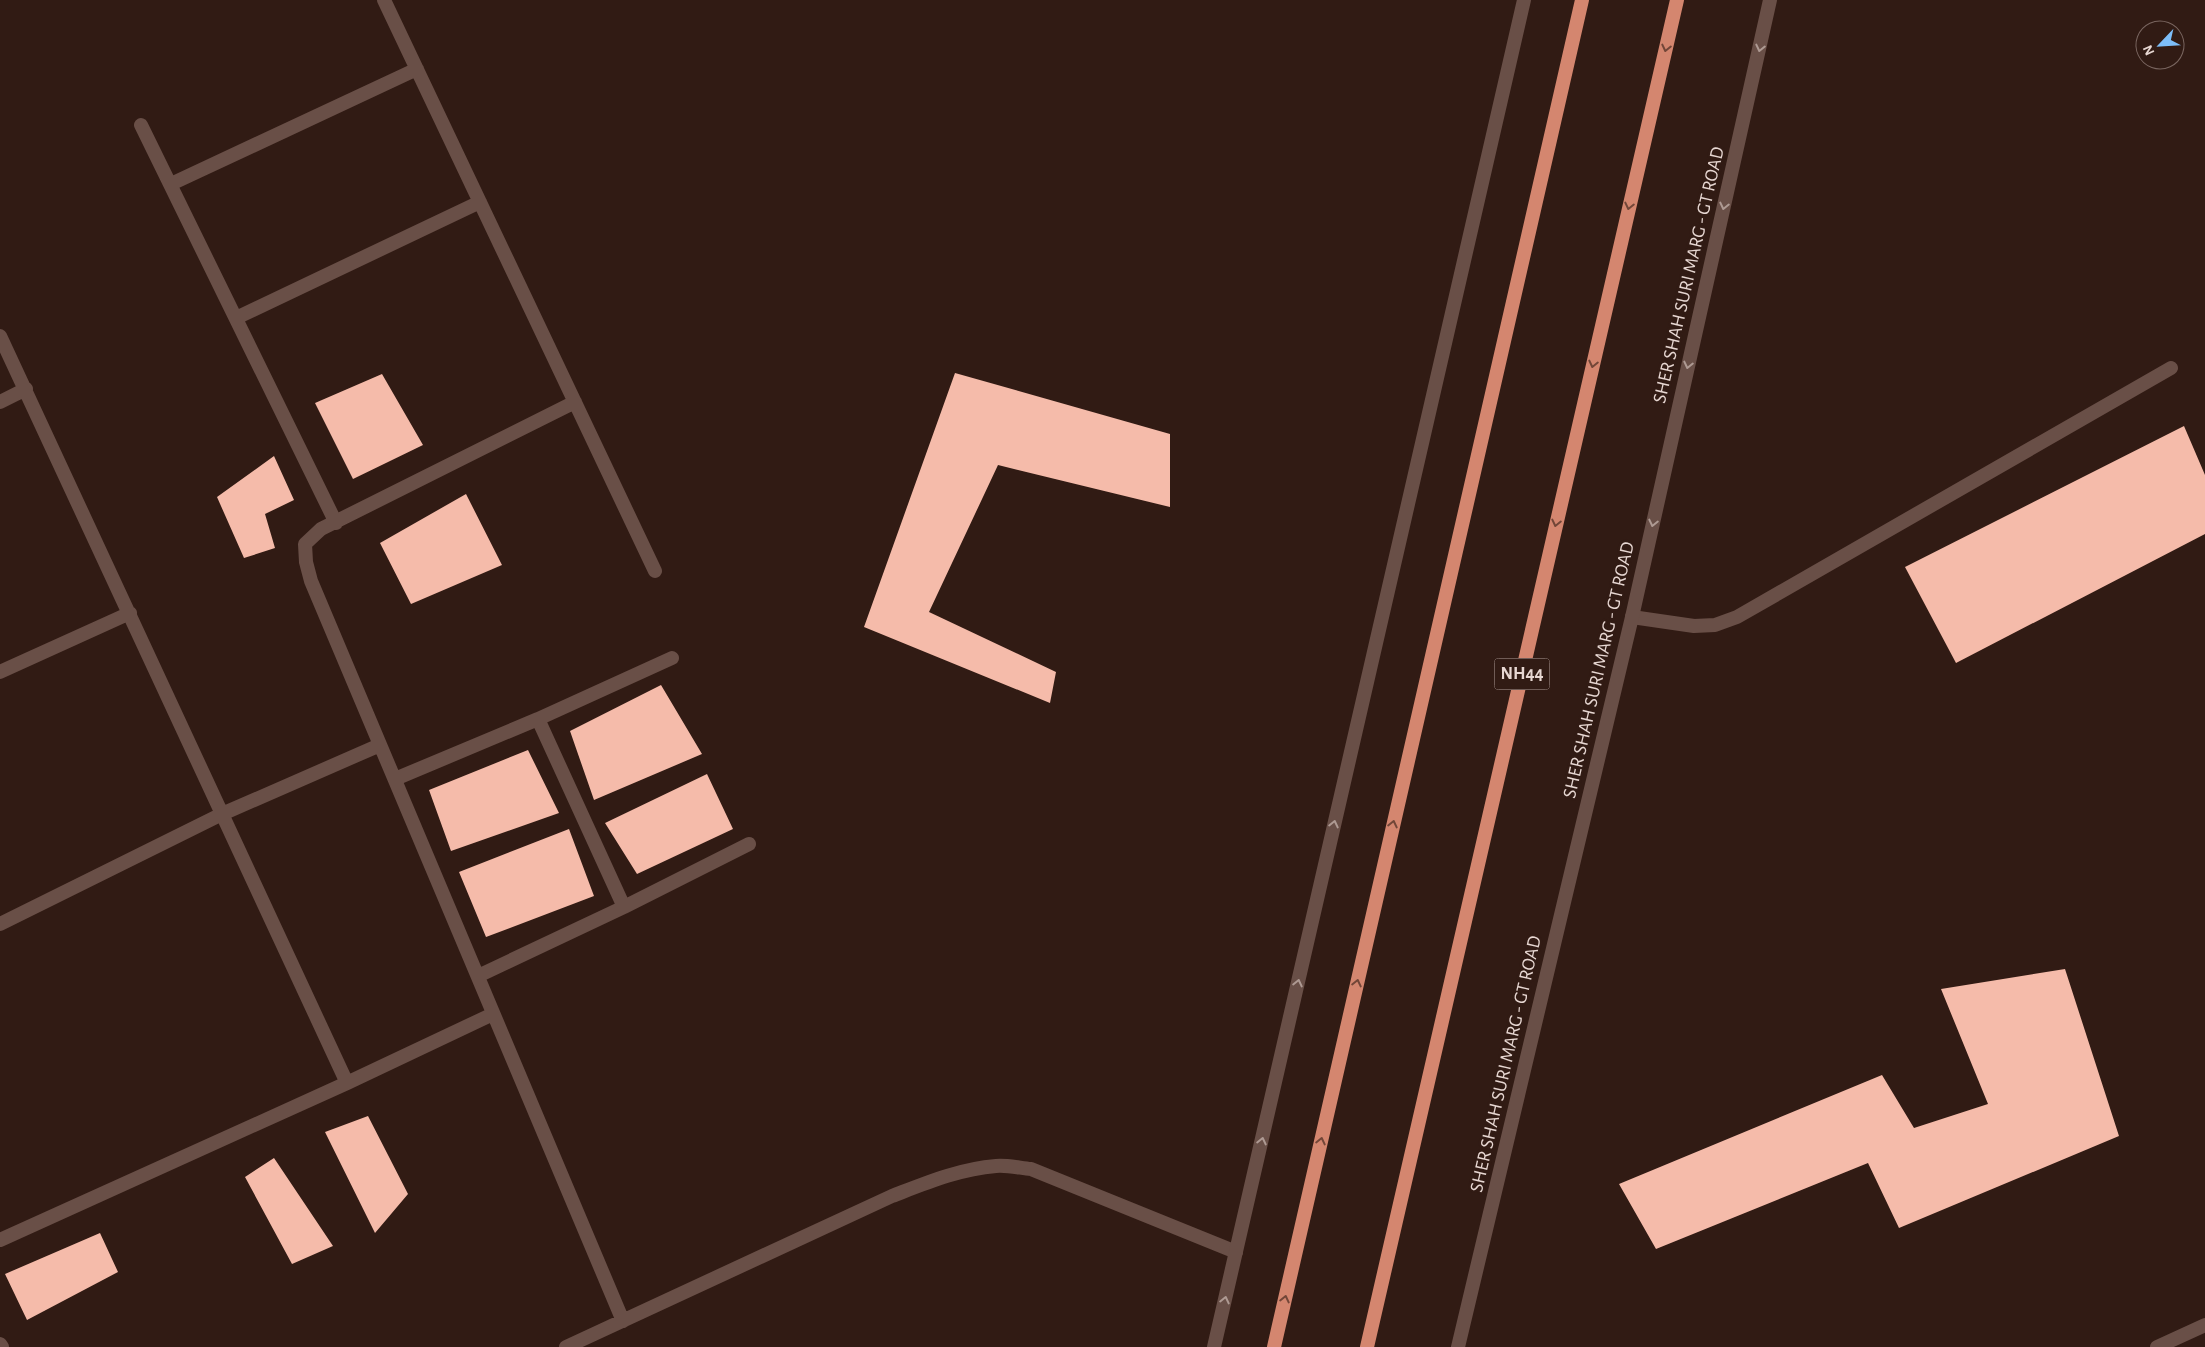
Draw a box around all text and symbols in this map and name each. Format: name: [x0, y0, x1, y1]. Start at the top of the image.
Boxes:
north arrow: [2135, 20, 2185, 70]
one-way arrow: [1661, 43, 1672, 52]
one-way arrow: [1755, 43, 1765, 52]
text: N: [2141, 43, 2158, 57]
street label: SHER SHAH SURI MARG - GT ROAD: [1650, 145, 1728, 405]
one-way arrow: [1624, 201, 1635, 210]
one-way arrow: [1719, 202, 1730, 211]
one-way arrow: [1588, 360, 1599, 369]
one-way arrow: [1683, 360, 1694, 369]
one-way arrow: [1551, 518, 1562, 527]
one-way arrow: [1648, 519, 1658, 528]
street label: SHER SHAH SURI MARG - GT ROAD: [1560, 540, 1638, 800]
road number: NH44: [1494, 659, 1550, 690]
one-way arrow: [1328, 820, 1339, 829]
one-way arrow: [1387, 820, 1398, 829]
street label: SHER SHAH SURI MARG - GT ROAD: [1467, 934, 1545, 1194]
one-way arrow: [1292, 978, 1303, 987]
one-way arrow: [1351, 978, 1362, 987]
one-way arrow: [1256, 1137, 1266, 1146]
one-way arrow: [1315, 1137, 1326, 1146]
one-way arrow: [1219, 1295, 1230, 1304]
one-way arrow: [1279, 1295, 1290, 1304]

